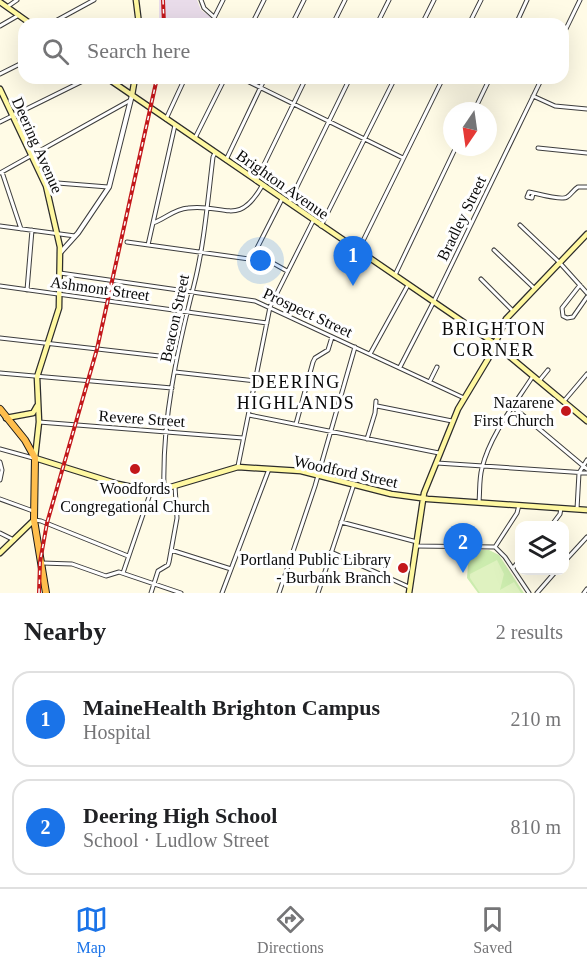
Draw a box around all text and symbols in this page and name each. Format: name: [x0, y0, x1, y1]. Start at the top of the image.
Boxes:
search box: [18, 18, 569, 84]
icon: search: [39, 35, 72, 68]
text: Search here: [87, 38, 190, 63]
street label: Deering Avenue: [8, 95, 66, 196]
north arrow: [443, 102, 497, 156]
street label: Brighton Avenue: [233, 146, 332, 223]
street label: Bradley Street: [434, 173, 490, 264]
pin: 1: [334, 236, 372, 286]
your location: [246, 246, 275, 275]
street label: Beacon Street: [157, 272, 192, 364]
street label: Ashmont Street: [49, 273, 151, 304]
street label: Prospect Street: [260, 284, 356, 342]
district label: BRIGHTON CORNER: [442, 319, 546, 360]
district label: DEERING HIGHLANDS: [237, 372, 355, 413]
place label: Nazarene First Church: [474, 394, 554, 429]
marker: Nazarene First Church: [559, 404, 573, 418]
street label: Revere Street: [98, 407, 186, 430]
street label: Woodford Street: [292, 452, 400, 491]
marker: Woodfords Congregational Church: [128, 462, 142, 476]
place label: Woodfords Congregational Church: [60, 480, 210, 516]
map controls: [515, 521, 569, 575]
button: layers: [515, 521, 569, 575]
pin: 2: [444, 524, 482, 573]
place label: Portland Public Library - Burbank Branch: [240, 551, 391, 586]
marker: Portland Public Library - Burbank Branch: [396, 561, 410, 575]
text: Nearby: [24, 617, 106, 646]
text: 2 results: [496, 621, 563, 643]
text: MaineHealth Brighton Campus: [83, 695, 380, 720]
text: 1: [41, 708, 51, 730]
text: 210 m: [510, 708, 561, 730]
text: Hospital: [83, 721, 151, 743]
text: Deering High School: [83, 803, 277, 828]
text: 2: [41, 816, 51, 838]
text: 810 m: [510, 816, 561, 838]
text: School · Ludlow Street: [83, 829, 269, 851]
tab: Map: [75, 903, 108, 957]
tab: Directions: [257, 903, 324, 957]
tab: Saved: [473, 903, 512, 957]

